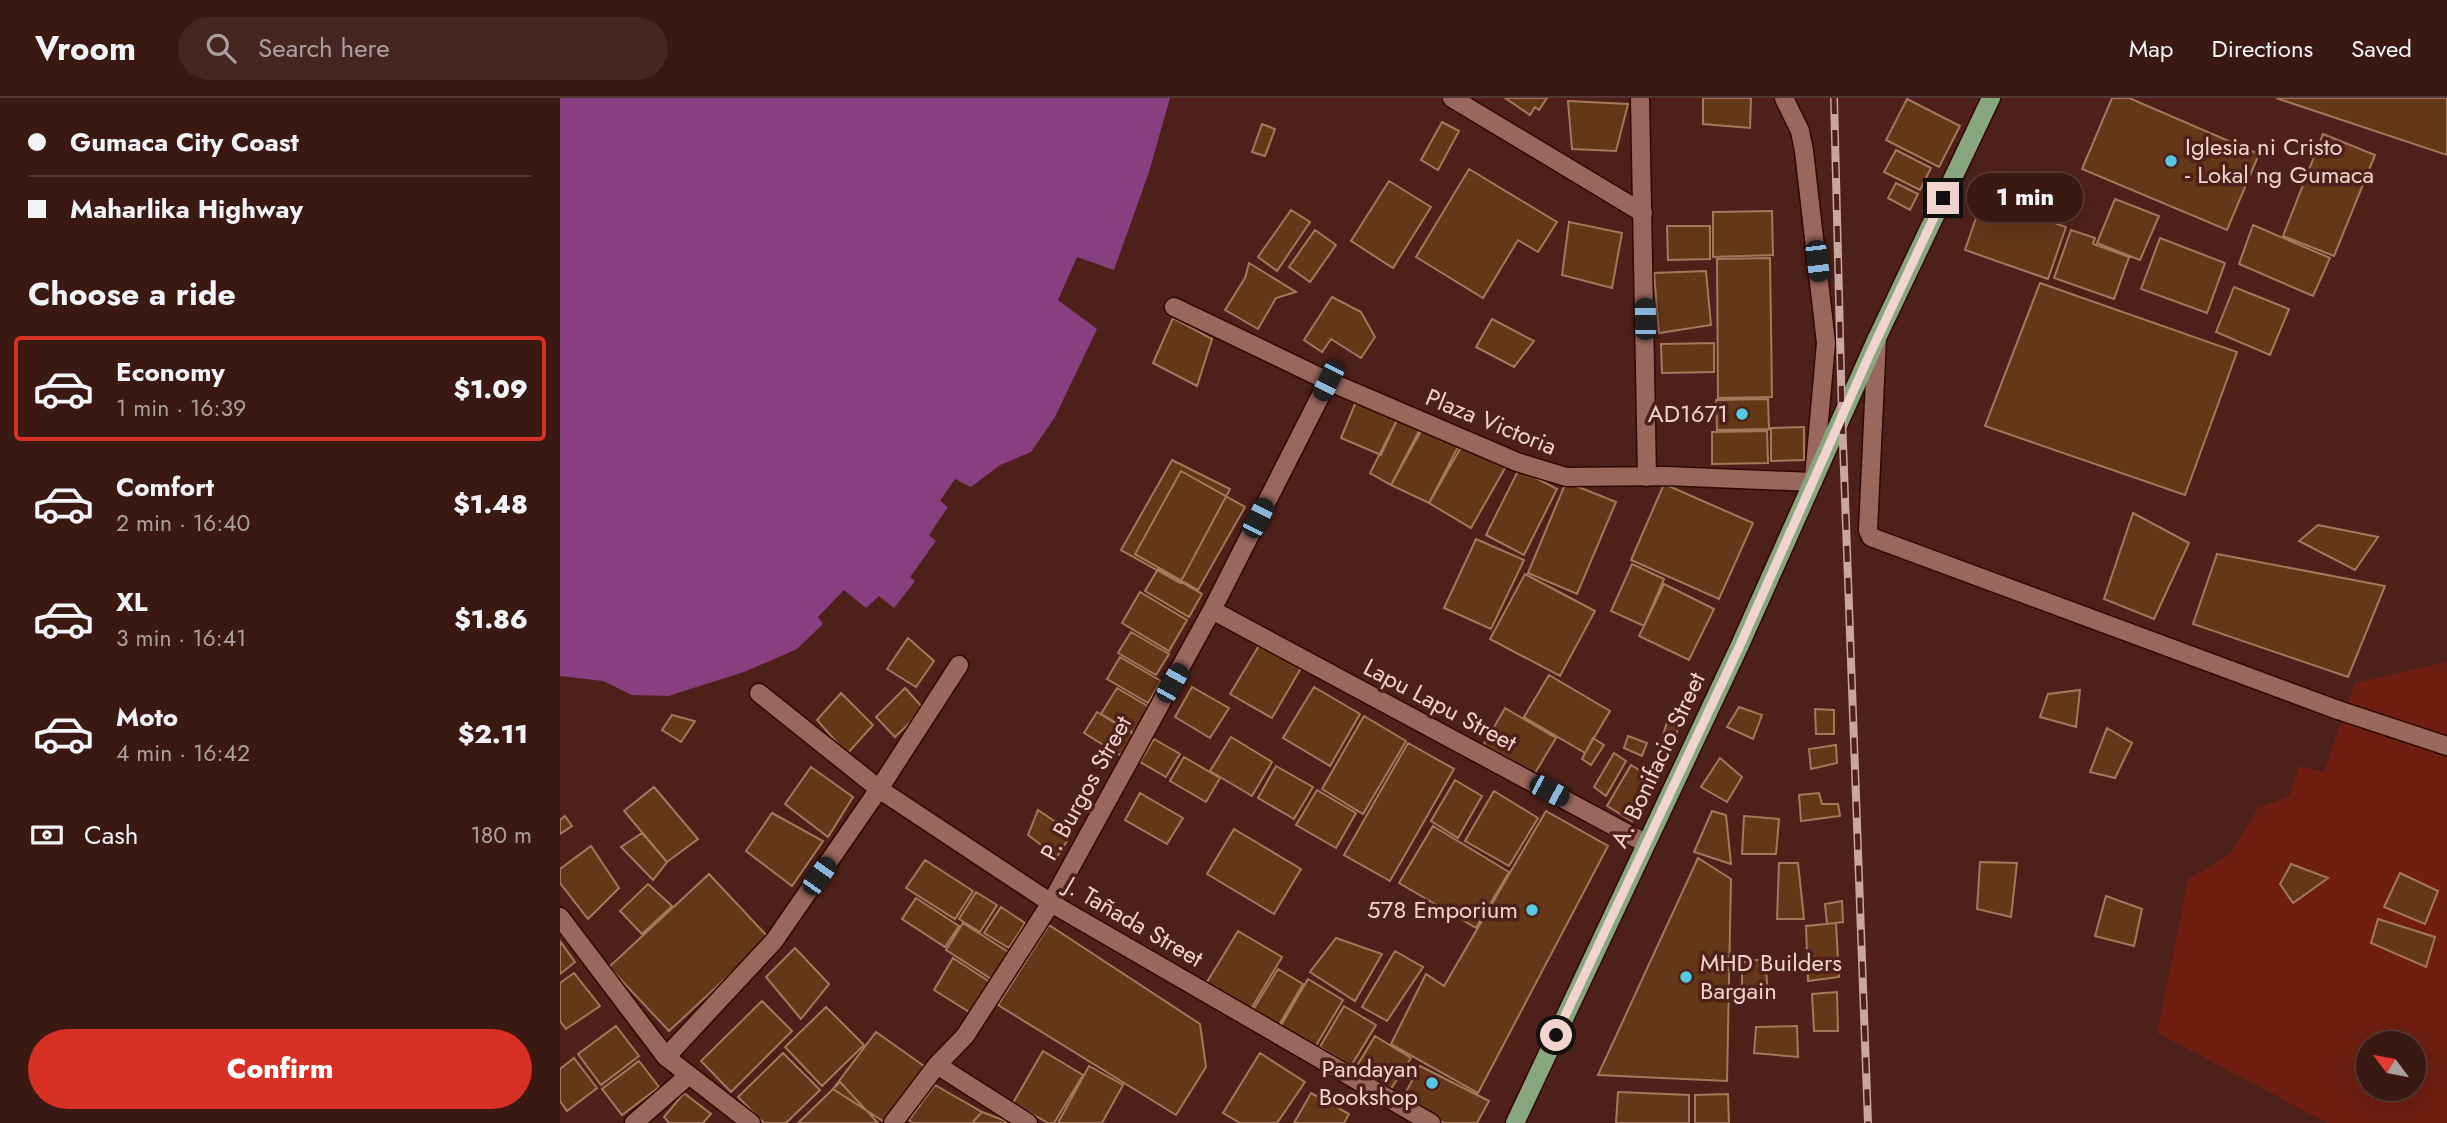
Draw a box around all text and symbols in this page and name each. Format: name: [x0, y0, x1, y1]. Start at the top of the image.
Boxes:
search box: [178, 17, 668, 80]
text: Vroom: [35, 25, 136, 72]
icon: search: [202, 29, 240, 67]
text: Search here: [258, 29, 390, 67]
text: Map: [2129, 31, 2174, 66]
text: Directions: [2212, 31, 2313, 66]
text: Saved: [2351, 31, 2412, 66]
text: Gumaca City Coast: [70, 123, 299, 161]
place label: Iglesia ni Cristo - Lokal ng Gumaca: [2185, 129, 2374, 192]
marker: Iglesia ni Cristo - Lokal ng Gumaca: [2163, 153, 2179, 169]
callout: 1 min: [1968, 174, 2083, 222]
text: 1 min: [1996, 180, 2054, 214]
route end: [1927, 182, 1959, 214]
text: Maharlika Highway: [70, 190, 303, 228]
car: [1805, 239, 1830, 283]
text: Choose a ride: [28, 271, 236, 317]
car: [1635, 298, 1656, 340]
text: Economy: [116, 353, 225, 391]
icon: car: [32, 357, 95, 420]
car: [1310, 358, 1347, 404]
text: $1.09: [453, 370, 528, 408]
street label: Plaza Victoria: [1420, 379, 1562, 464]
text: 1 min · 16:39: [116, 391, 246, 425]
place label: AD1671: [1648, 396, 1728, 431]
marker: AD1671: [1734, 406, 1750, 422]
text: Comfort: [116, 468, 214, 506]
icon: car: [32, 472, 95, 535]
text: $1.48: [453, 485, 528, 523]
car: [1240, 495, 1277, 541]
text: 2 min · 16:40: [116, 506, 250, 540]
text: XL: [116, 583, 148, 621]
icon: car: [32, 587, 95, 650]
text: $1.86: [454, 600, 528, 638]
text: 3 min · 16:41: [116, 621, 246, 655]
street label: Lapu Lapu Street: [1357, 649, 1523, 760]
car: [1153, 660, 1192, 706]
street label: A. Bonifacio Street: [1602, 666, 1714, 853]
text: Moto: [116, 698, 178, 736]
icon: car: [32, 702, 95, 765]
street label: P. Burgos Street: [1031, 709, 1140, 866]
text: $2.11: [458, 715, 528, 753]
text: 4 min · 16:42: [116, 736, 250, 770]
car: [1526, 772, 1573, 810]
icon: cash: [28, 816, 66, 854]
text: Cash: [84, 816, 138, 854]
text: 180 m: [470, 818, 532, 852]
car: [799, 853, 840, 899]
street label: J. Tañada Street: [1056, 866, 1210, 975]
place label: 578 Emporium: [1367, 892, 1518, 927]
marker: 578 Emporium: [1524, 902, 1540, 918]
place label: MHD Builders Bargain: [1700, 945, 1842, 1008]
marker: MHD Builders Bargain: [1678, 969, 1694, 985]
route start: [1540, 1019, 1572, 1051]
button: Confirm: [28, 1029, 532, 1109]
north arrow: [2356, 1031, 2426, 1101]
map controls: [2356, 1031, 2426, 1101]
place label: Pandayan Bookshop: [1319, 1051, 1418, 1114]
marker: Pandayan Bookshop: [1424, 1075, 1440, 1091]

